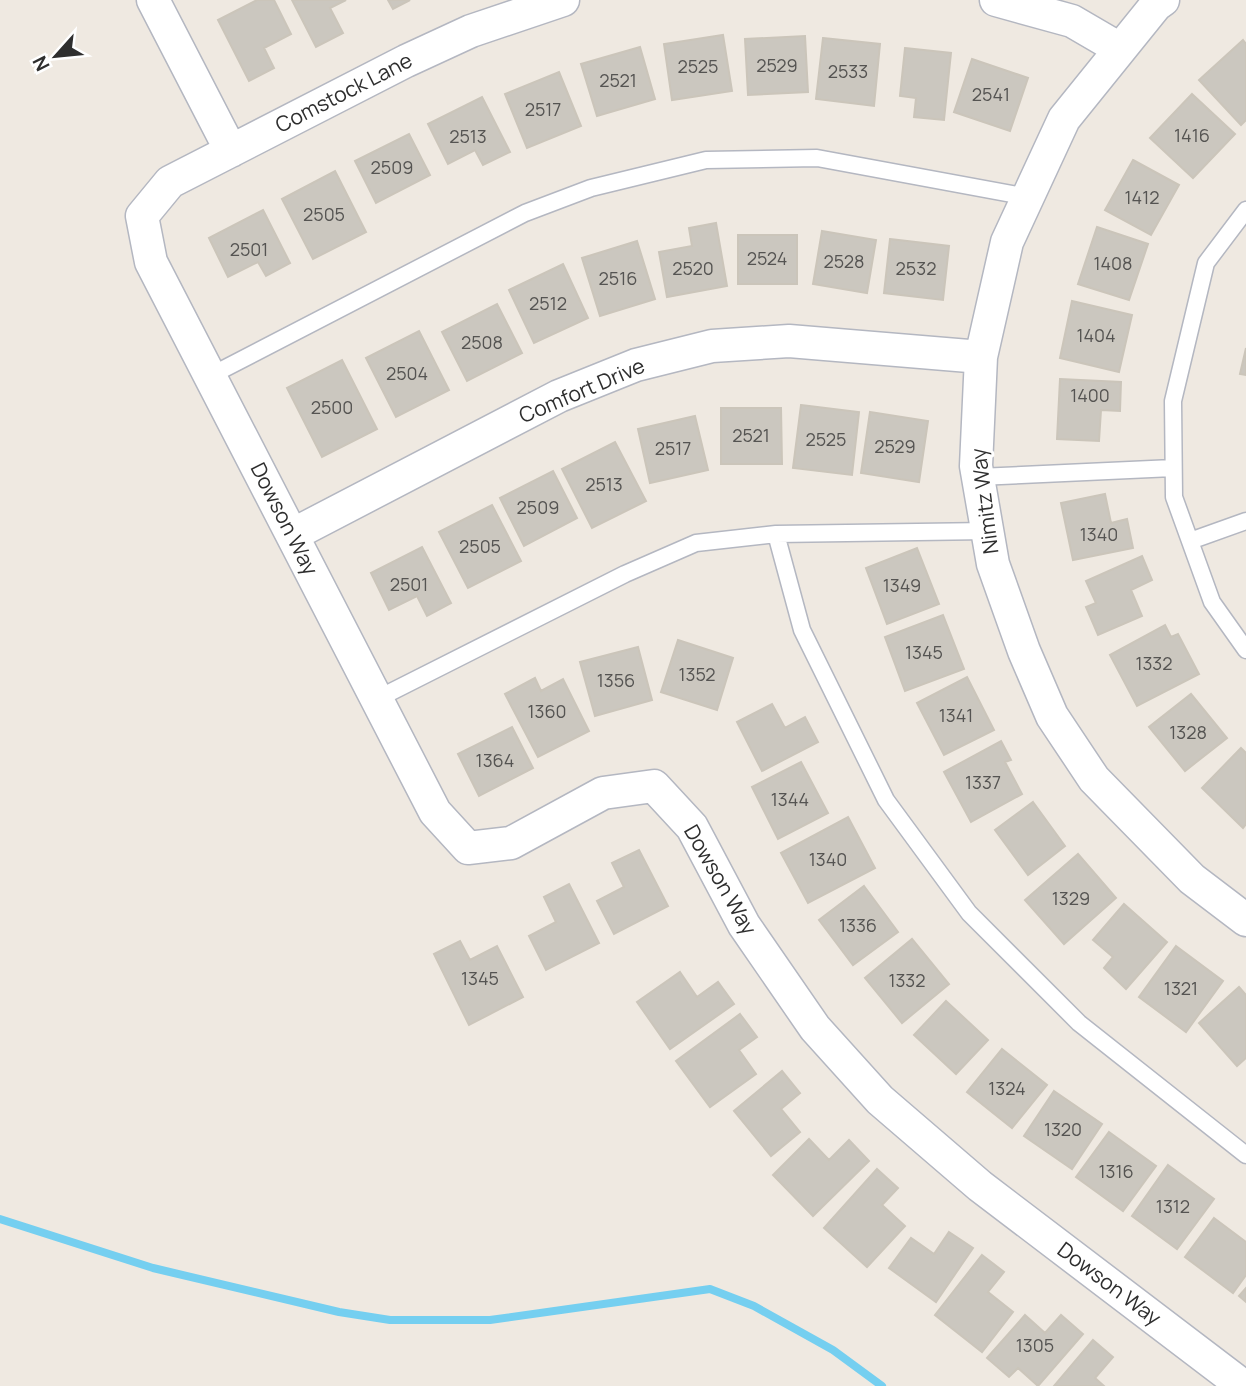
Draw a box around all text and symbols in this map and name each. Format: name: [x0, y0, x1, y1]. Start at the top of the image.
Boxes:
north arrow: [21, 21, 91, 91]
street label: Comstock Lane: [270, 46, 417, 139]
text: N: [26, 52, 56, 76]
house number: 2529: [756, 53, 798, 77]
house number: 2525: [678, 54, 718, 78]
house number: 2533: [828, 59, 868, 83]
house number: 2521: [599, 68, 637, 92]
house number: 2541: [972, 82, 1010, 106]
house number: 2517: [525, 97, 561, 121]
house number: 1416: [1174, 123, 1210, 147]
house number: 2513: [449, 124, 487, 148]
house number: 2509: [371, 155, 413, 179]
house number: 1412: [1125, 185, 1159, 209]
house number: 2505: [303, 202, 345, 226]
house number: 2501: [230, 237, 268, 261]
house number: 2524: [747, 246, 787, 270]
house number: 2528: [824, 249, 864, 273]
house number: 1408: [1093, 251, 1133, 275]
house number: 2520: [672, 256, 714, 280]
house number: 2532: [896, 256, 936, 280]
house number: 2516: [599, 266, 637, 290]
house number: 2512: [529, 291, 567, 315]
house number: 1404: [1076, 323, 1116, 347]
house number: 2508: [461, 330, 503, 354]
street label: Comfort Drive: [514, 351, 649, 429]
house number: 2504: [386, 361, 428, 385]
house number: 1400: [1070, 383, 1110, 407]
house number: 2500: [311, 395, 353, 419]
house number: 2521: [732, 423, 770, 447]
house number: 2525: [806, 427, 846, 451]
house number: 2529: [874, 434, 916, 458]
house number: 2517: [655, 436, 691, 460]
street label: Nimitz Way: [964, 447, 1004, 556]
street label: Dowson Way: [245, 458, 325, 580]
house number: 2513: [585, 472, 623, 496]
house number: 2509: [517, 495, 559, 519]
house number: 1340: [1080, 522, 1118, 546]
house number: 2505: [459, 534, 501, 558]
house number: 2501: [390, 572, 428, 596]
house number: 1349: [883, 573, 921, 597]
house number: 1345: [905, 640, 943, 664]
house number: 1332: [1135, 651, 1173, 675]
house number: 1352: [678, 662, 716, 686]
house number: 1356: [597, 668, 635, 692]
house number: 1360: [527, 699, 567, 723]
house number: 1341: [939, 703, 973, 727]
house number: 1328: [1169, 720, 1207, 744]
house number: 1364: [476, 748, 514, 772]
house number: 1337: [965, 770, 1001, 794]
house number: 1344: [771, 787, 809, 811]
street label: Dowson Way: [678, 819, 764, 940]
house number: 1340: [809, 847, 847, 871]
house number: 1329: [1052, 886, 1090, 910]
house number: 1336: [839, 913, 877, 937]
house number: 1345: [461, 966, 499, 990]
house number: 1332: [888, 968, 926, 992]
house number: 1321: [1164, 976, 1198, 1000]
house number: 1324: [988, 1076, 1026, 1100]
house number: 1320: [1044, 1117, 1082, 1141]
house number: 1316: [1098, 1159, 1134, 1183]
house number: 1312: [1156, 1194, 1190, 1218]
street label: Dowson Way: [1052, 1235, 1167, 1331]
house number: 1305: [1016, 1333, 1054, 1357]

